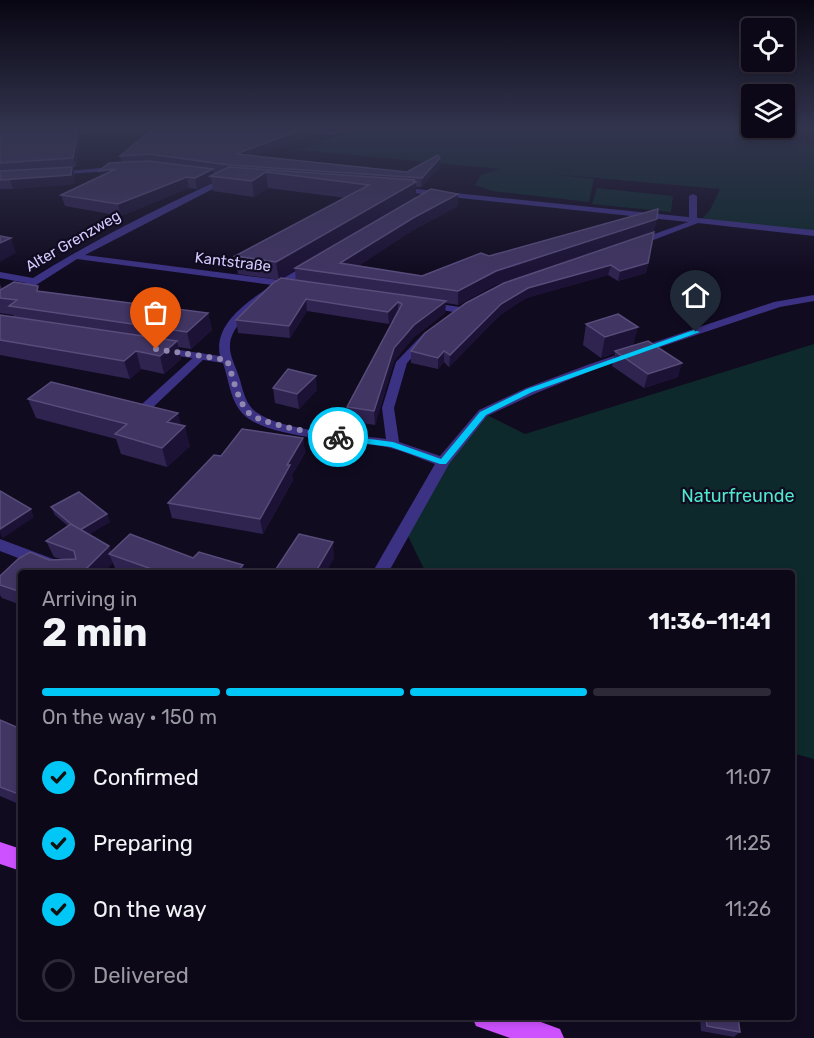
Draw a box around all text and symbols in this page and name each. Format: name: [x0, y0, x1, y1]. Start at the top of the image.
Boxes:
map controls: [741, 18, 795, 138]
button: locate: [741, 18, 795, 72]
button: layers: [741, 84, 795, 138]
street label: Alter Grenzweg: [22, 206, 124, 276]
street label: Kantstraße: [194, 248, 272, 276]
pin: [670, 270, 721, 332]
icon: home: [679, 279, 712, 312]
pin: [130, 287, 181, 349]
icon: bag: [139, 296, 172, 329]
courier: [308, 407, 368, 467]
icon: bike: [322, 421, 355, 454]
park label: Naturfreunde: [681, 485, 795, 507]
text: Arriving in: [42, 587, 137, 611]
text: 11:36–11:41: [648, 608, 771, 635]
text: 2 min: [42, 610, 148, 656]
text: On the way · 150 m: [42, 705, 217, 729]
icon: check: [42, 761, 75, 794]
text: Confirmed: [93, 764, 199, 791]
text: 11:07: [726, 765, 771, 789]
icon: check: [42, 827, 75, 860]
text: Preparing: [93, 830, 193, 857]
text: 11:25: [725, 831, 771, 855]
icon: check: [42, 893, 75, 926]
text: On the way: [93, 896, 207, 923]
text: 11:26: [725, 897, 771, 921]
text: Delivered: [93, 962, 189, 989]

